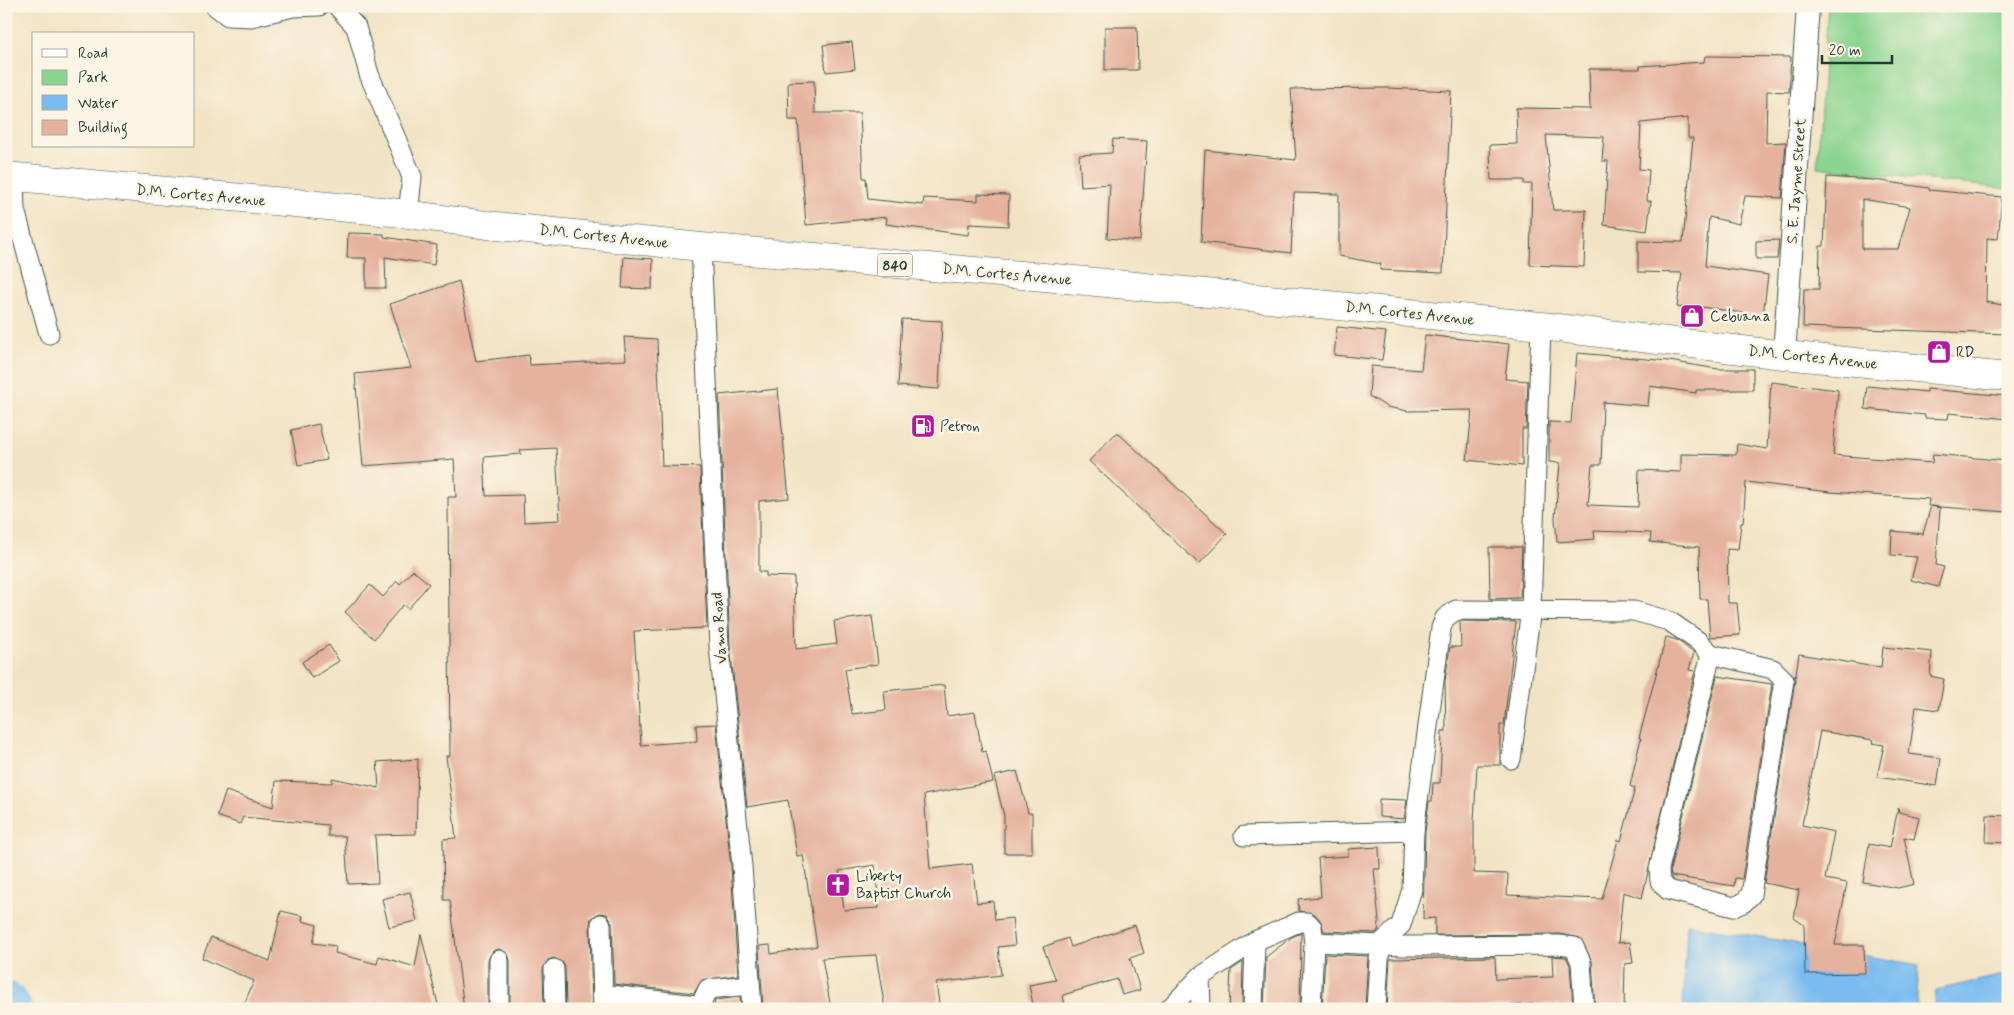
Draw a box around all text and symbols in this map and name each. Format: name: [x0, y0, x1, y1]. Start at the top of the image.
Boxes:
legend: [32, 32, 195, 148]
scale bar: [1822, 32, 1892, 64]
text: 20 m: [1829, 41, 1861, 61]
text: Road: [78, 44, 108, 64]
text: Park: [78, 68, 108, 88]
text: Water: [78, 94, 118, 114]
text: Building: [78, 118, 128, 139]
street label: S. E. Jayme Street: [1783, 118, 1811, 244]
street label: D.M. Cortes Avenue: [135, 180, 267, 212]
street label: D.M. Cortes Avenue: [538, 220, 670, 254]
road number: 840: [878, 254, 912, 276]
street label: D.M. Cortes Avenue: [941, 259, 1073, 291]
street label: D.M. Cortes Avenue: [1344, 297, 1476, 331]
shop icon: Cebuana: [1679, 303, 1705, 329]
place label: Cebuana: [1710, 307, 1771, 327]
shop icon: RD: [1926, 339, 1952, 365]
street label: D.M. Cortes Avenue: [1747, 341, 1879, 375]
place label: RD: [1956, 343, 1975, 363]
fuel station icon: Petron: [910, 413, 936, 439]
place label: Petron: [940, 417, 980, 437]
street label: Vamo Road: [708, 591, 732, 664]
place label: Liberty Baptist Church: [856, 867, 952, 904]
church icon: Liberty Baptist Church: [825, 872, 851, 898]

